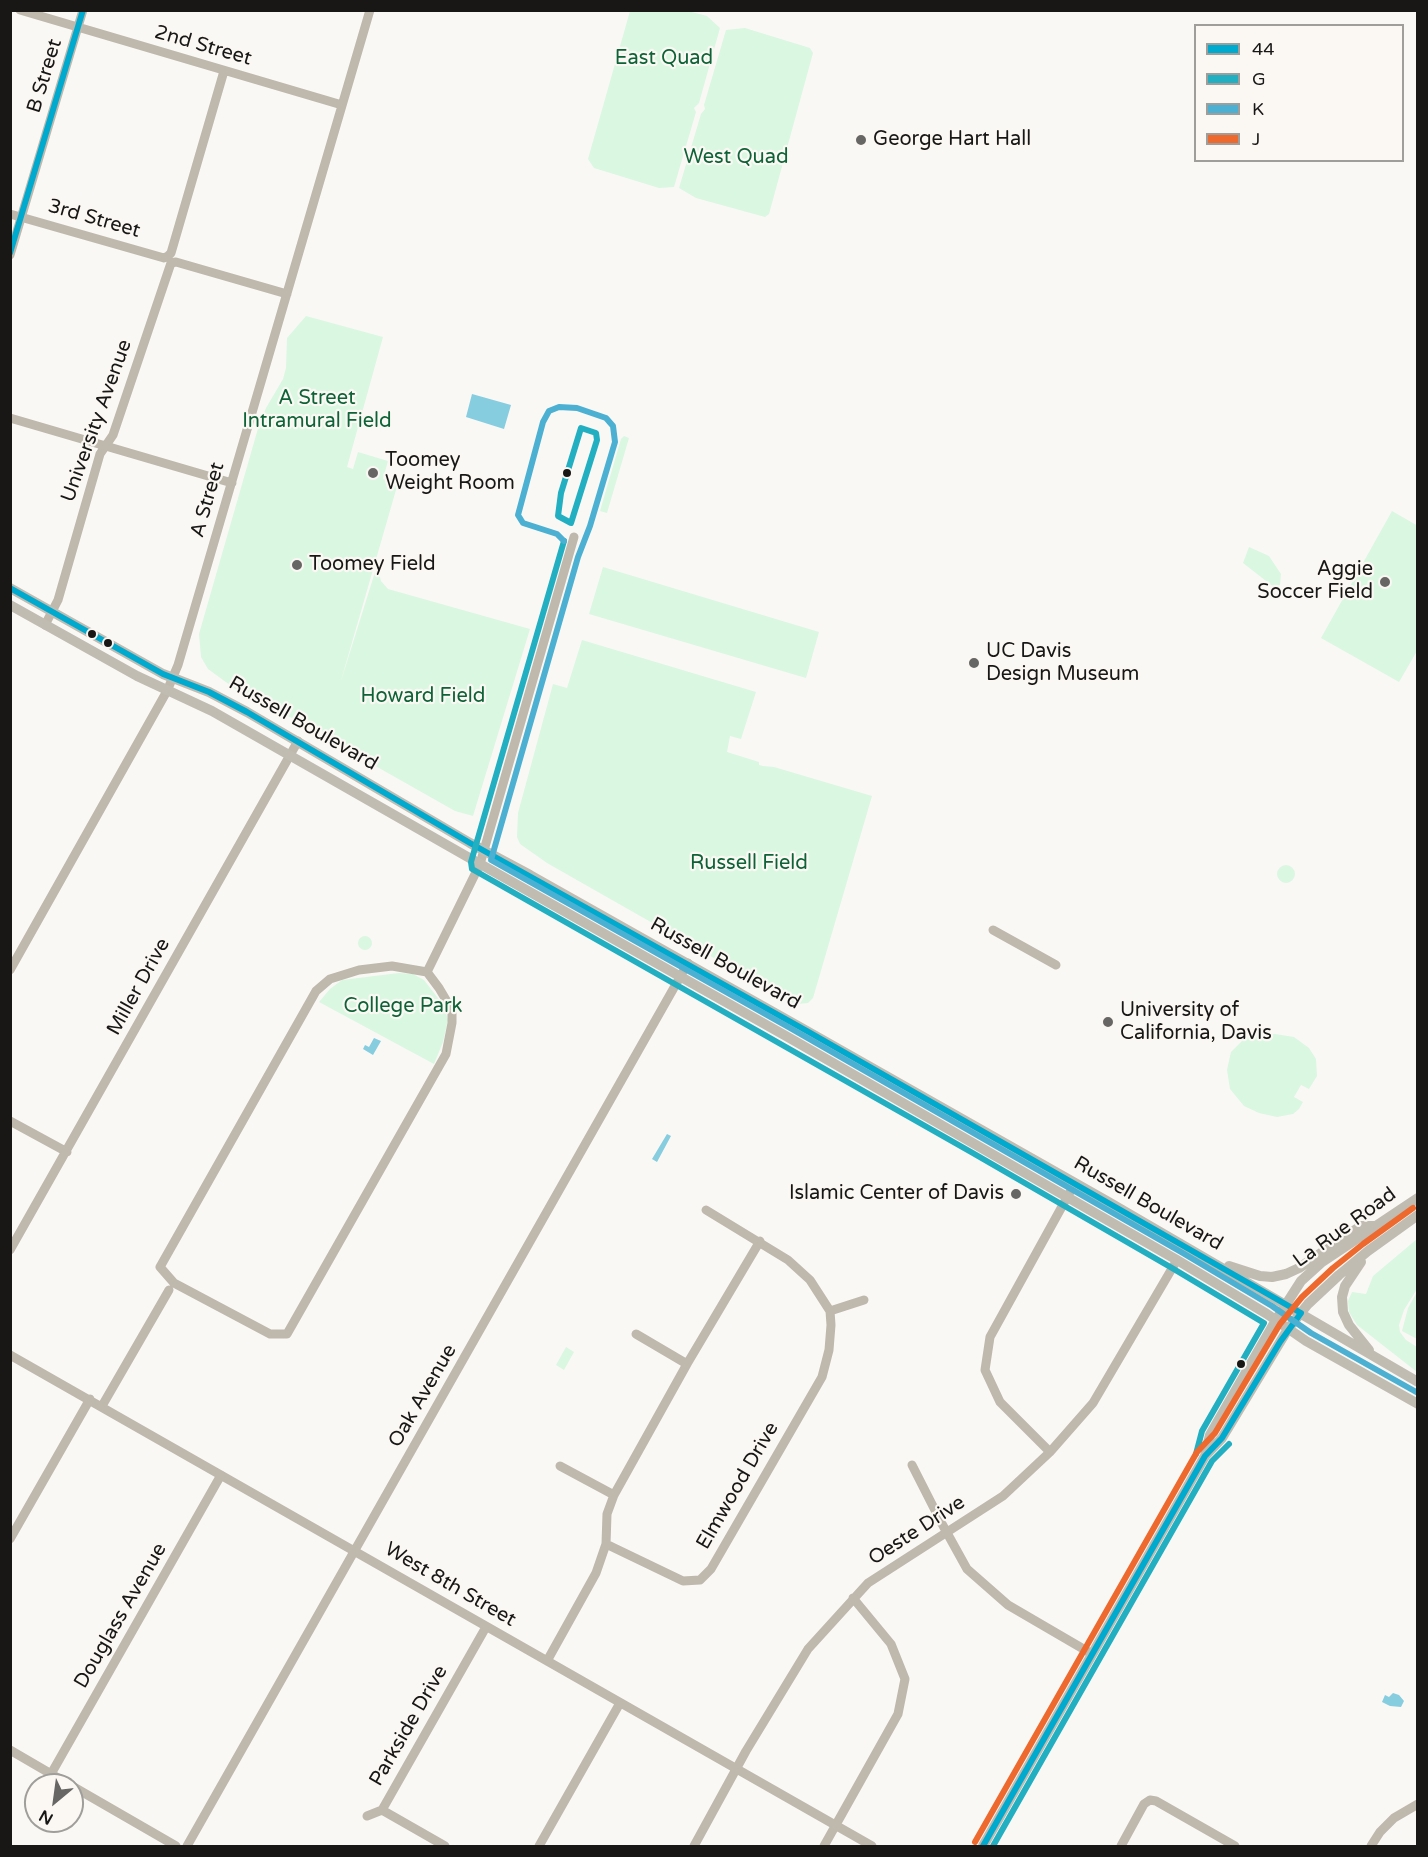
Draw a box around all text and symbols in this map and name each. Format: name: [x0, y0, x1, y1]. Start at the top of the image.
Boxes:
street label: 2nd Street: [152, 21, 254, 71]
legend: [1194, 24, 1404, 162]
street label: B Street: [22, 36, 68, 116]
text: 44: [1252, 38, 1275, 60]
park label: East Quad: [615, 47, 713, 71]
text: G: [1252, 68, 1266, 90]
text: K: [1252, 98, 1264, 120]
place label: George Hart Hall: [873, 128, 1031, 152]
text: J: [1252, 128, 1260, 150]
marker: George Hart Hall: [854, 133, 868, 147]
park label: West Quad: [683, 146, 789, 170]
street label: 3rd Street: [45, 194, 143, 244]
street label: University Avenue: [56, 337, 138, 505]
park label: A Street Intramural Field: [242, 387, 392, 434]
place label: Toomey Weight Room: [385, 449, 515, 496]
street label: A Street: [186, 460, 230, 540]
marker: Toomey Weight Room: [366, 466, 380, 480]
unlabelled marker: [561, 467, 573, 479]
place label: Toomey Field: [309, 553, 436, 577]
marker: Toomey Field: [290, 558, 304, 572]
place label: Aggie Soccer Field: [1257, 558, 1373, 605]
marker: Aggie Soccer Field: [1378, 575, 1392, 589]
unlabelled marker: [86, 628, 98, 640]
unlabelled marker: [102, 637, 114, 649]
place label: UC Davis Design Museum: [986, 640, 1139, 687]
marker: UC Davis Design Museum: [967, 656, 981, 670]
street label: Russell Boulevard: [224, 672, 382, 776]
park label: Howard Field: [361, 685, 485, 709]
park label: Russell Field: [690, 852, 808, 876]
street label: Russell Boulevard: [646, 913, 804, 1015]
street label: Miller Drive: [102, 934, 176, 1040]
park label: College Park: [344, 995, 462, 1019]
place label: University of California, Davis: [1120, 999, 1272, 1046]
marker: University of California, Davis: [1101, 1015, 1115, 1029]
street label: Russell Boulevard: [1069, 1152, 1227, 1256]
place label: Islamic Center of Davis: [789, 1182, 1004, 1206]
street label: La Rue Road: [1289, 1183, 1401, 1273]
marker: Islamic Center of Davis: [1009, 1187, 1023, 1201]
street label: Oak Avenue: [384, 1340, 462, 1452]
unlabelled marker: [1235, 1358, 1247, 1370]
street label: Elmwood Drive: [692, 1418, 784, 1554]
street label: Oeste Drive: [864, 1491, 970, 1571]
street label: West 8th Street: [380, 1538, 520, 1632]
street label: Douglass Avenue: [70, 1539, 172, 1693]
street label: Parkside Drive: [365, 1661, 453, 1791]
north arrow: [24, 1773, 84, 1833]
text: N: [36, 1805, 57, 1829]

